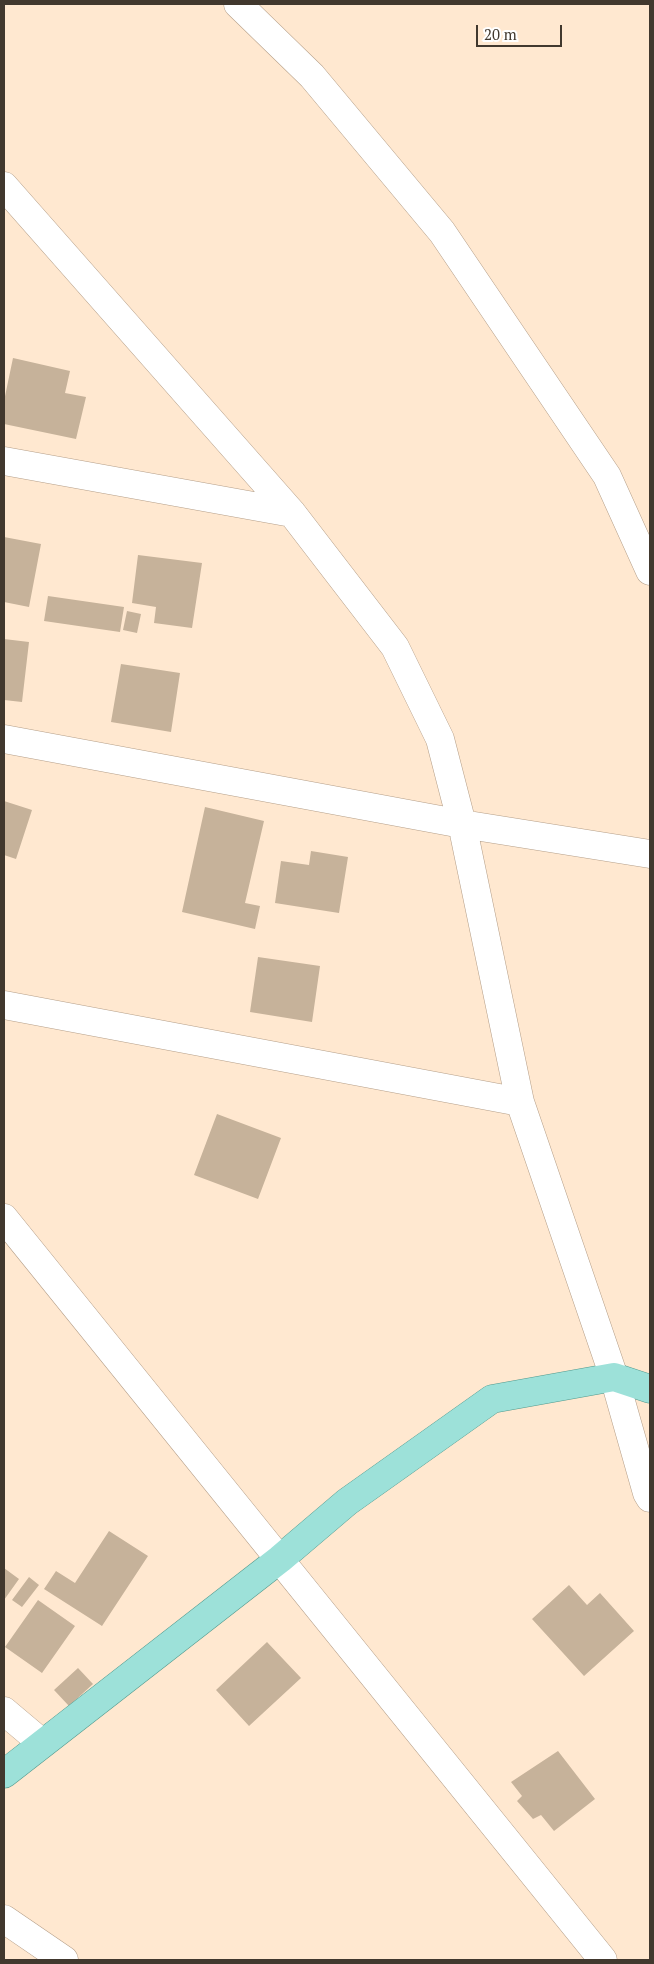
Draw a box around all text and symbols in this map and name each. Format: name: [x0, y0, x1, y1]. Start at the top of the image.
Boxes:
scale bar: [479, 15, 565, 47]
text: 20 m: [484, 24, 517, 44]

